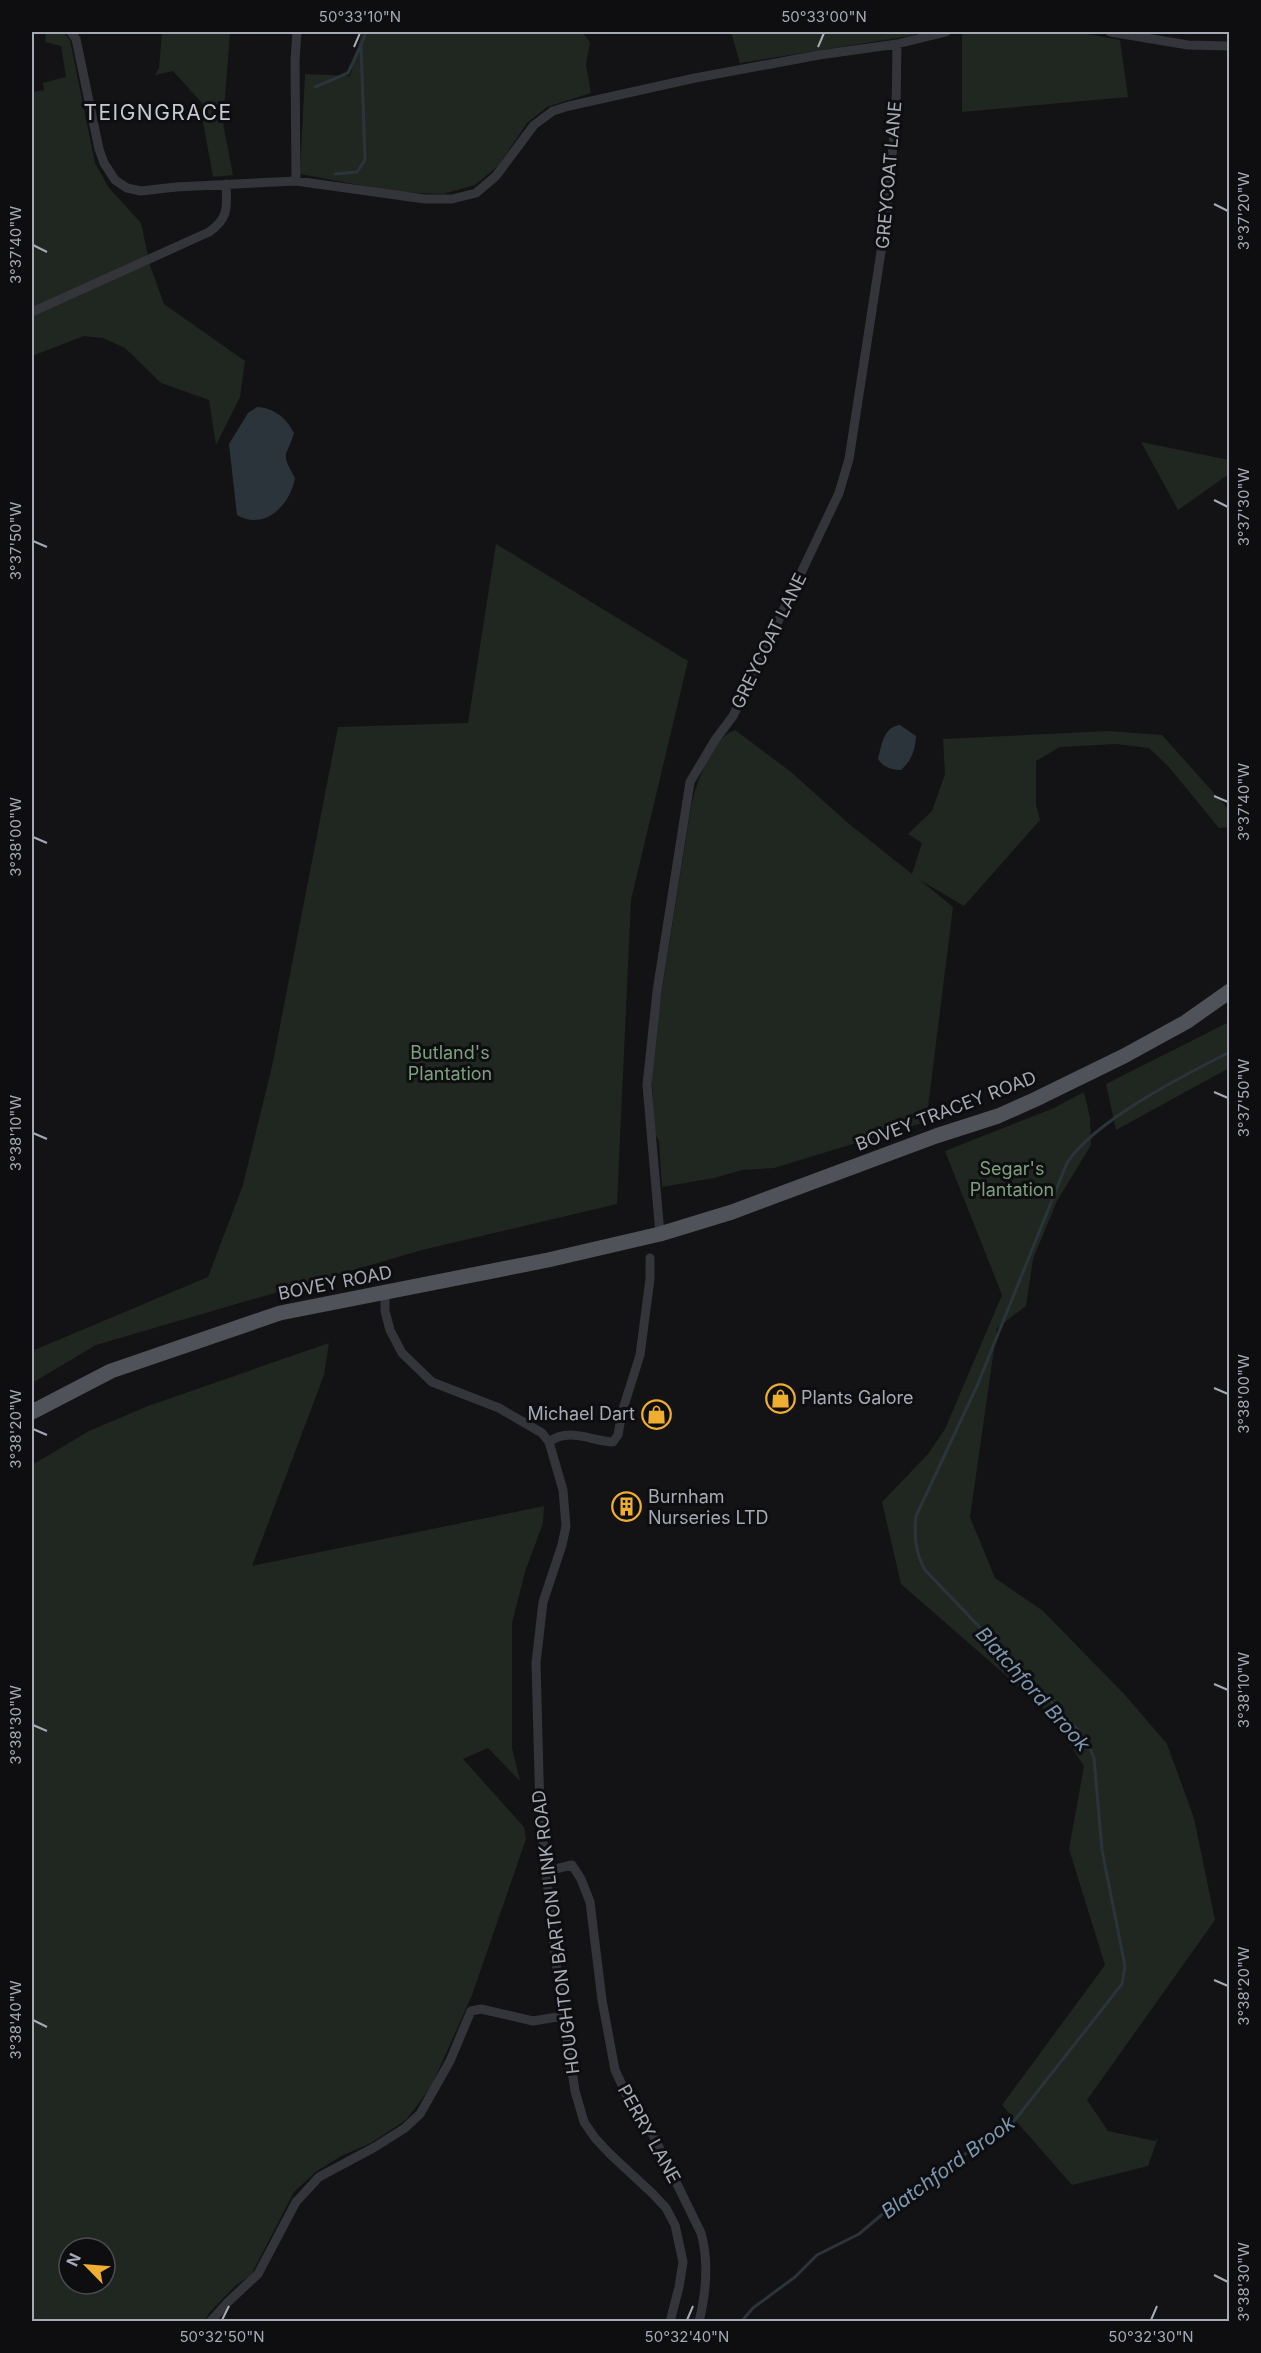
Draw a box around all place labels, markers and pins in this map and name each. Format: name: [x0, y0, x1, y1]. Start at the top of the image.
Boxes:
shop icon: Plants Galore: [764, 1382, 796, 1414]
place label: Plants Galore: [801, 1387, 914, 1408]
shop icon: Michael Dart: [640, 1398, 672, 1430]
place label: Michael Dart: [527, 1403, 635, 1424]
place label: Burnham Nurseries LTD: [648, 1486, 769, 1528]
building icon: Burnham Nurseries LTD: [611, 1491, 643, 1523]

